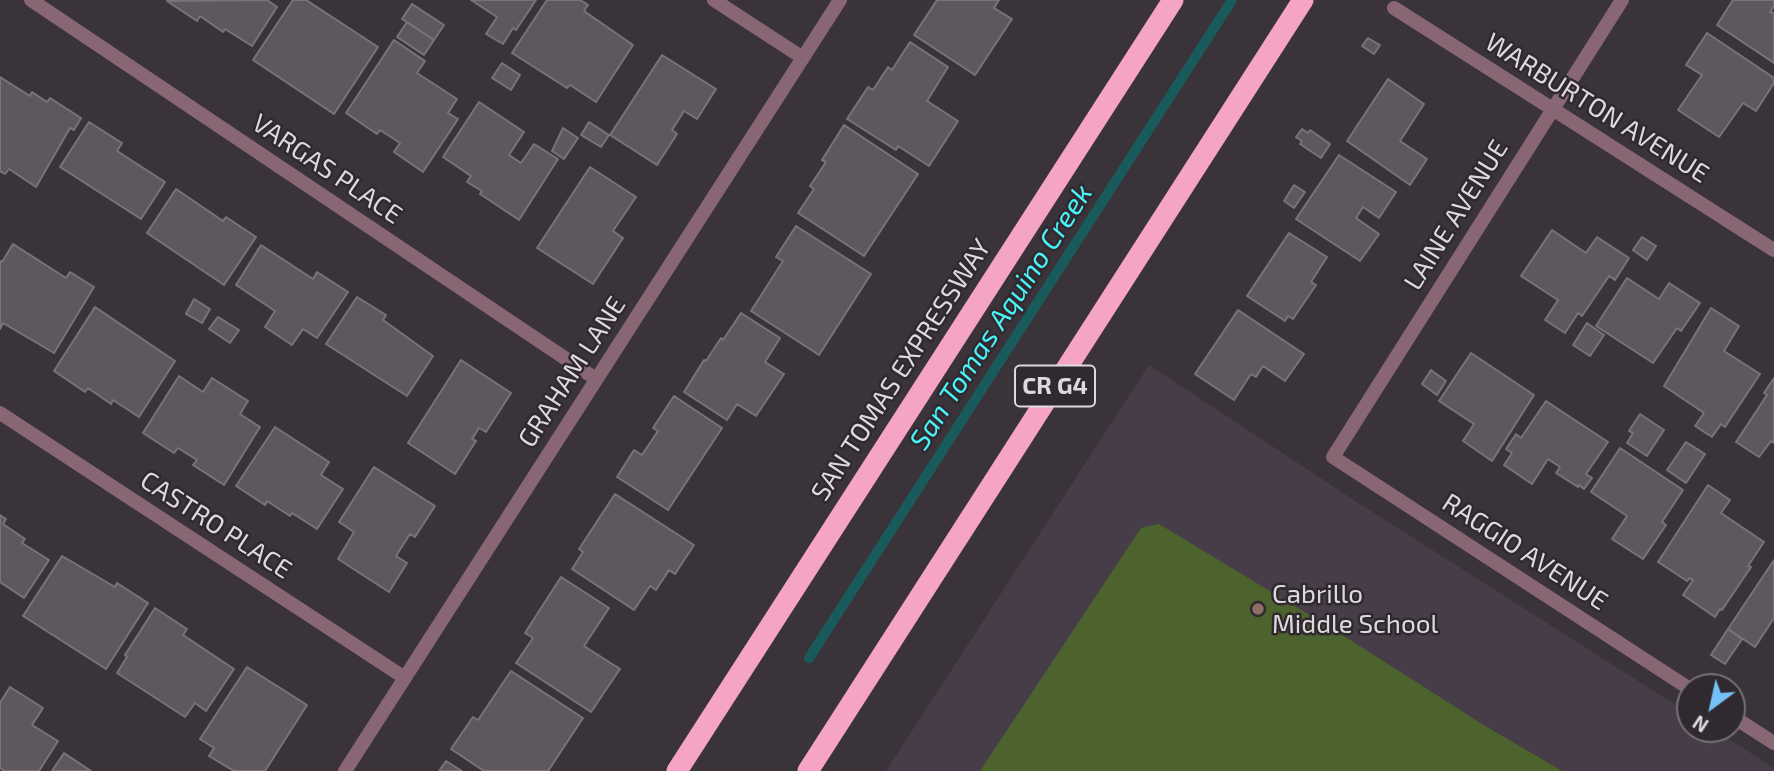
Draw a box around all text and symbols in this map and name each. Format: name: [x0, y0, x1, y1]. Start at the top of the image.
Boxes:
street label: WARBURTON AVENUE: [1479, 27, 1715, 189]
street label: VARGAS PLACE: [246, 107, 408, 231]
street label: LAINE AVENUE: [1397, 134, 1515, 296]
water label: San Tomas Aquino Creek: [903, 178, 1099, 456]
street label: SAN TOMAS EXPRESSWAY: [805, 233, 997, 507]
street label: GRAHAM LANE: [512, 291, 632, 453]
road number: CR G4: [1015, 366, 1095, 407]
street label: CASTRO PLACE: [135, 465, 297, 585]
street label: RAGGIO AVENUE: [1437, 487, 1613, 617]
place label: Cabrillo Middle School: [1272, 578, 1438, 640]
marker: Cabrillo Middle School: [1250, 601, 1266, 617]
north arrow: [1676, 673, 1746, 743]
text: N: [1688, 711, 1712, 738]

